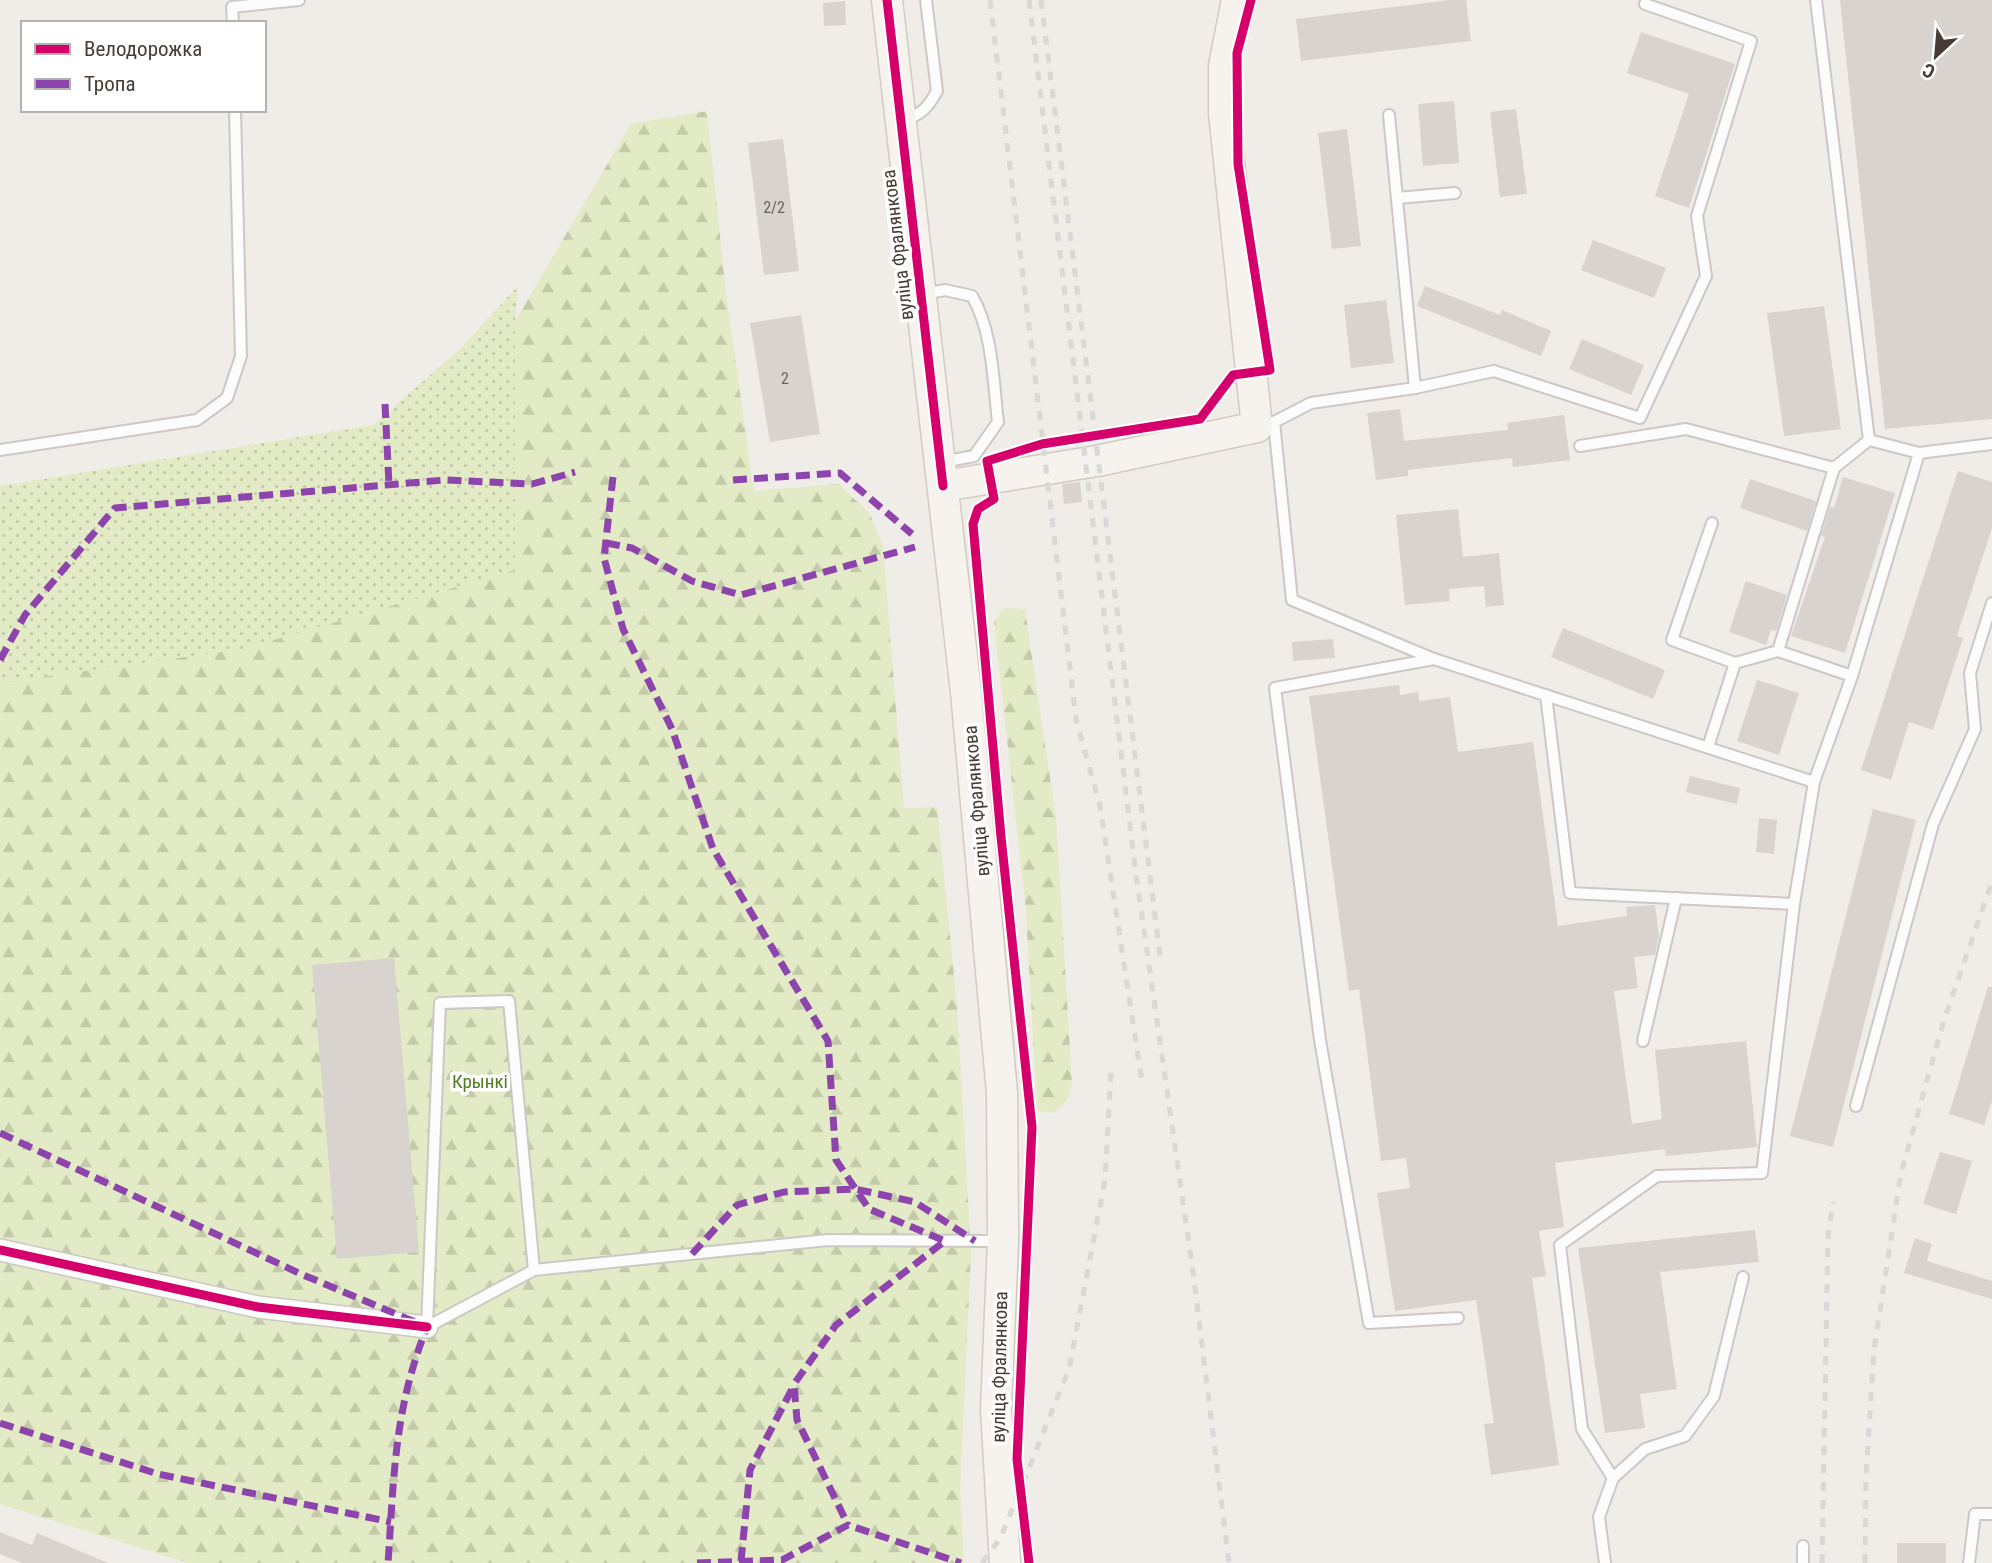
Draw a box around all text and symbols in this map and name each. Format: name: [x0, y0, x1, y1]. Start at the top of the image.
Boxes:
legend: [21, 21, 266, 112]
north arrow: [1901, 21, 1971, 91]
text: Велодорожка: [84, 37, 202, 61]
text: С: [1919, 58, 1939, 84]
text: Тропа: [84, 72, 135, 96]
street label: вуліца Фралянкова: [877, 168, 918, 322]
house number: 2/2: [763, 198, 785, 217]
house number: 2: [781, 369, 789, 388]
street label: вуліца Фралянкова: [958, 725, 995, 877]
park label: Крынкі: [452, 1070, 508, 1093]
street label: вуліца Фралянкова: [987, 1291, 1012, 1443]

